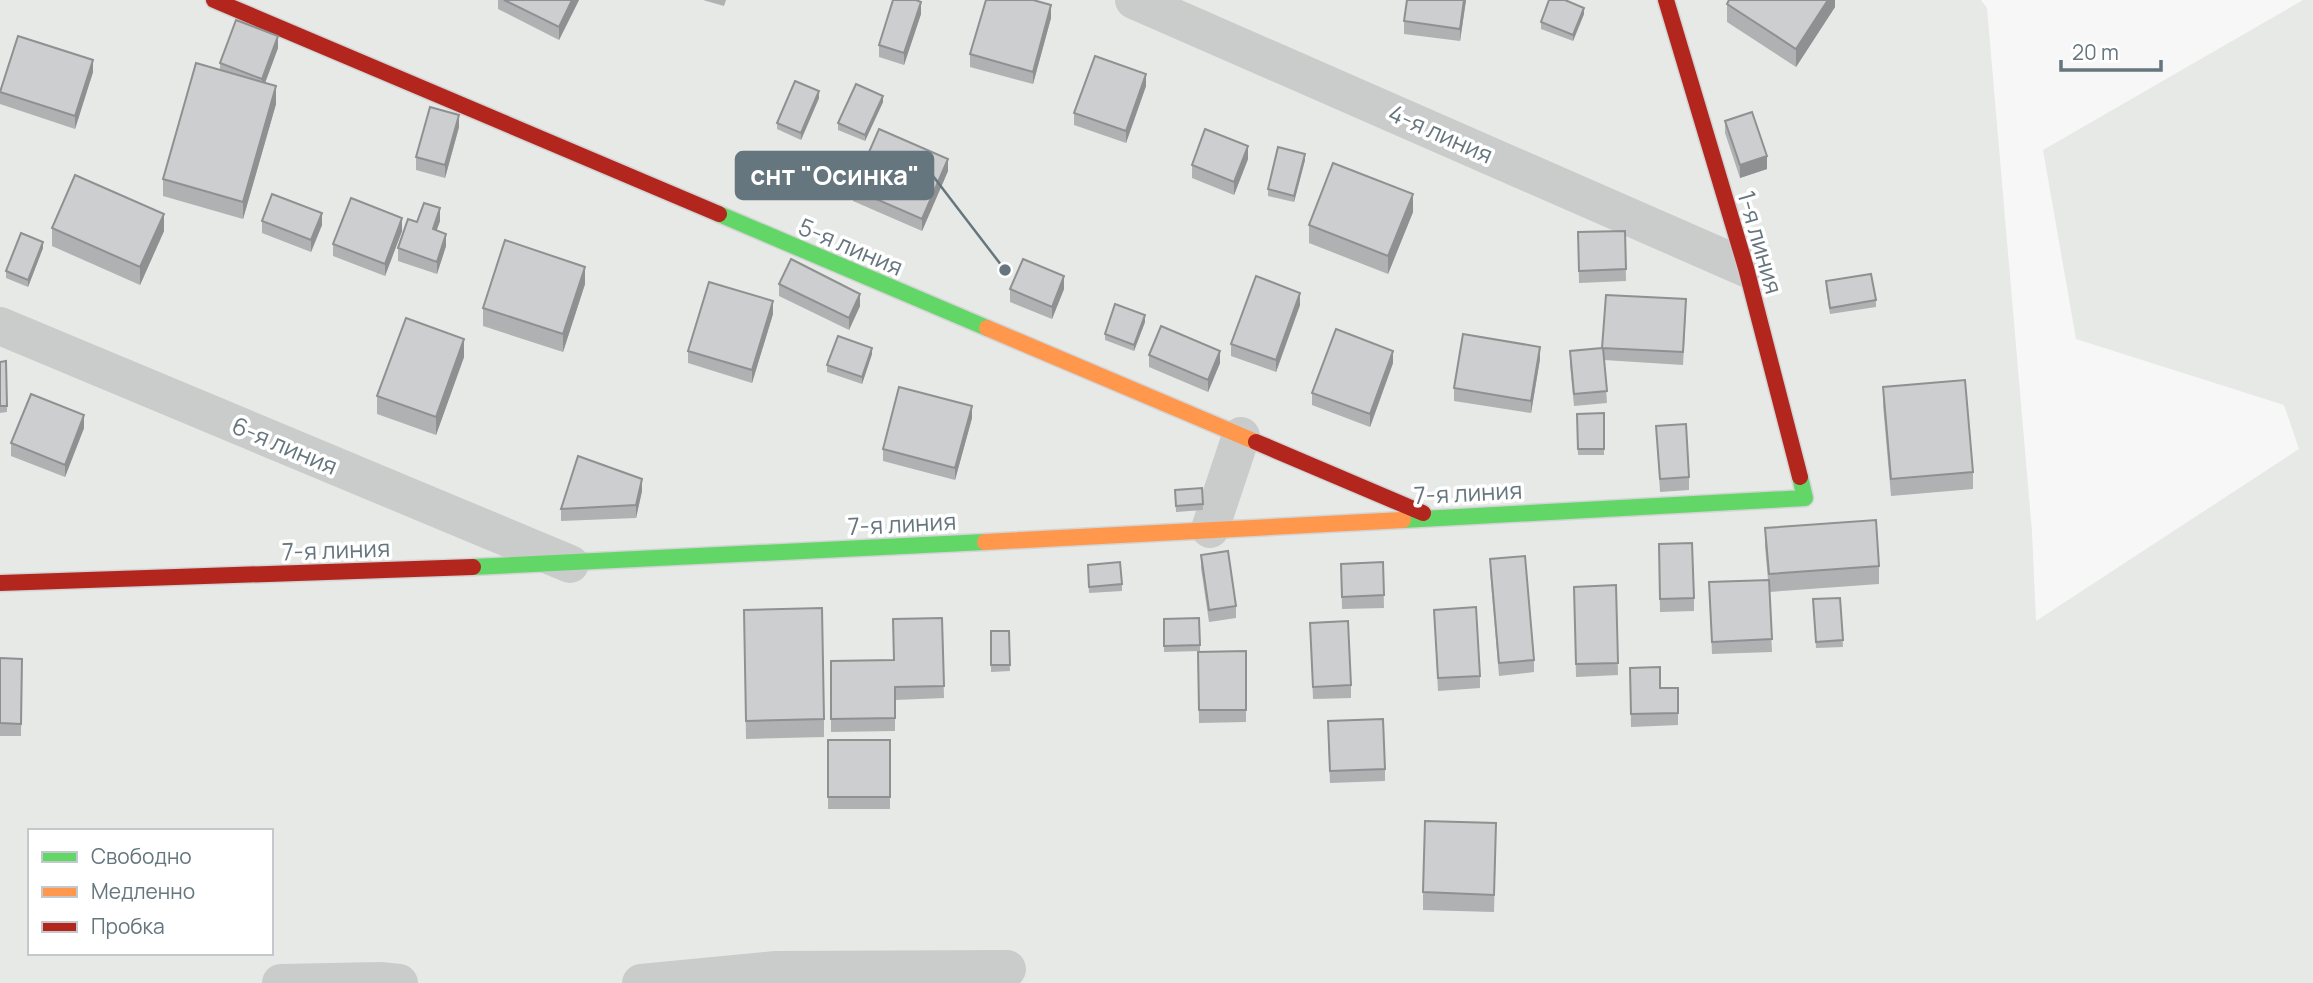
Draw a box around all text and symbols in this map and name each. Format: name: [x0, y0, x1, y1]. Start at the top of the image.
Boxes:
scale bar: [2061, 28, 2161, 72]
text: 20 m: [2072, 38, 2119, 66]
street label: 4-я линия: [1384, 95, 1498, 171]
callout: снт "Осинка": [736, 152, 933, 199]
text: снт "Осинка": [750, 157, 920, 193]
street label: 1-я линия: [1731, 186, 1791, 298]
street label: 5-я линия: [794, 209, 908, 283]
street label: 6-я линия: [227, 408, 343, 482]
street label: 7-я линия: [1413, 473, 1523, 511]
street label: 7-я линия: [847, 504, 957, 542]
street label: 7-я линия: [281, 531, 391, 567]
legend: [28, 829, 273, 955]
text: Свободно: [91, 842, 192, 870]
text: Медленно: [91, 877, 195, 905]
text: Пробка: [91, 912, 165, 940]

